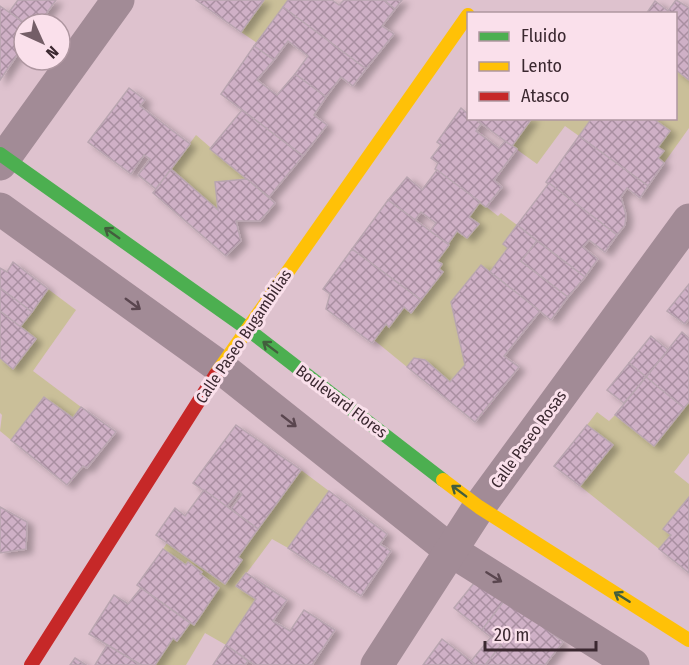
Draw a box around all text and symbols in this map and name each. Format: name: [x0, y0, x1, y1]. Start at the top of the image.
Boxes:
north arrow: [12, 12, 72, 72]
legend: [467, 12, 677, 120]
text: Fluido: [521, 25, 567, 47]
text: N: [42, 42, 62, 62]
text: Lento: [521, 55, 562, 77]
text: Atasco: [521, 85, 569, 107]
one-way arrow: [104, 227, 121, 239]
street label: Calle Paseo Bugambilias: [191, 265, 295, 407]
one-way arrow: [124, 298, 140, 310]
one-way arrow: [263, 341, 279, 353]
street label: Boulevard Flores: [292, 361, 391, 442]
street label: Calle Paseo Rosas: [487, 387, 570, 492]
one-way arrow: [280, 415, 296, 428]
one-way arrow: [451, 485, 467, 497]
one-way arrow: [485, 572, 502, 584]
one-way arrow: [614, 591, 631, 603]
scale bar: [485, 614, 596, 652]
text: 20 m: [494, 624, 529, 646]

